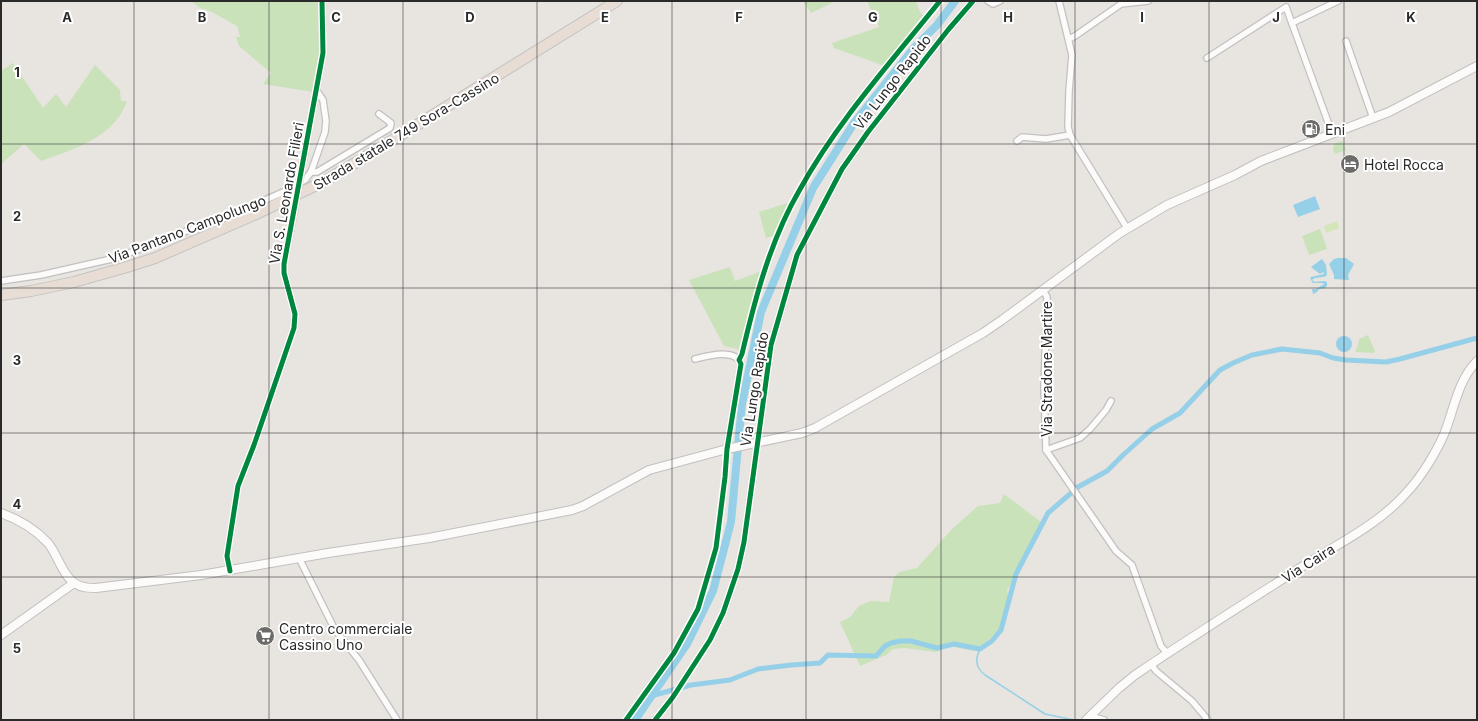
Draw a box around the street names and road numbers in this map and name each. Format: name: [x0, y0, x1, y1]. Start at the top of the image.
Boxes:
street label: Via Lungo Rapido: [850, 31, 934, 133]
street label: Strada statale 749 Sora-Cassino: [310, 69, 502, 193]
street label: Via S. Leonardo Filieri: [265, 121, 307, 265]
street label: Via Pantano Campolungo: [106, 191, 268, 267]
street label: Via Stradone Martire: [1038, 301, 1055, 437]
street label: Via Lungo Rapido: [737, 330, 771, 448]
street label: Via Caira: [1278, 540, 1338, 586]

